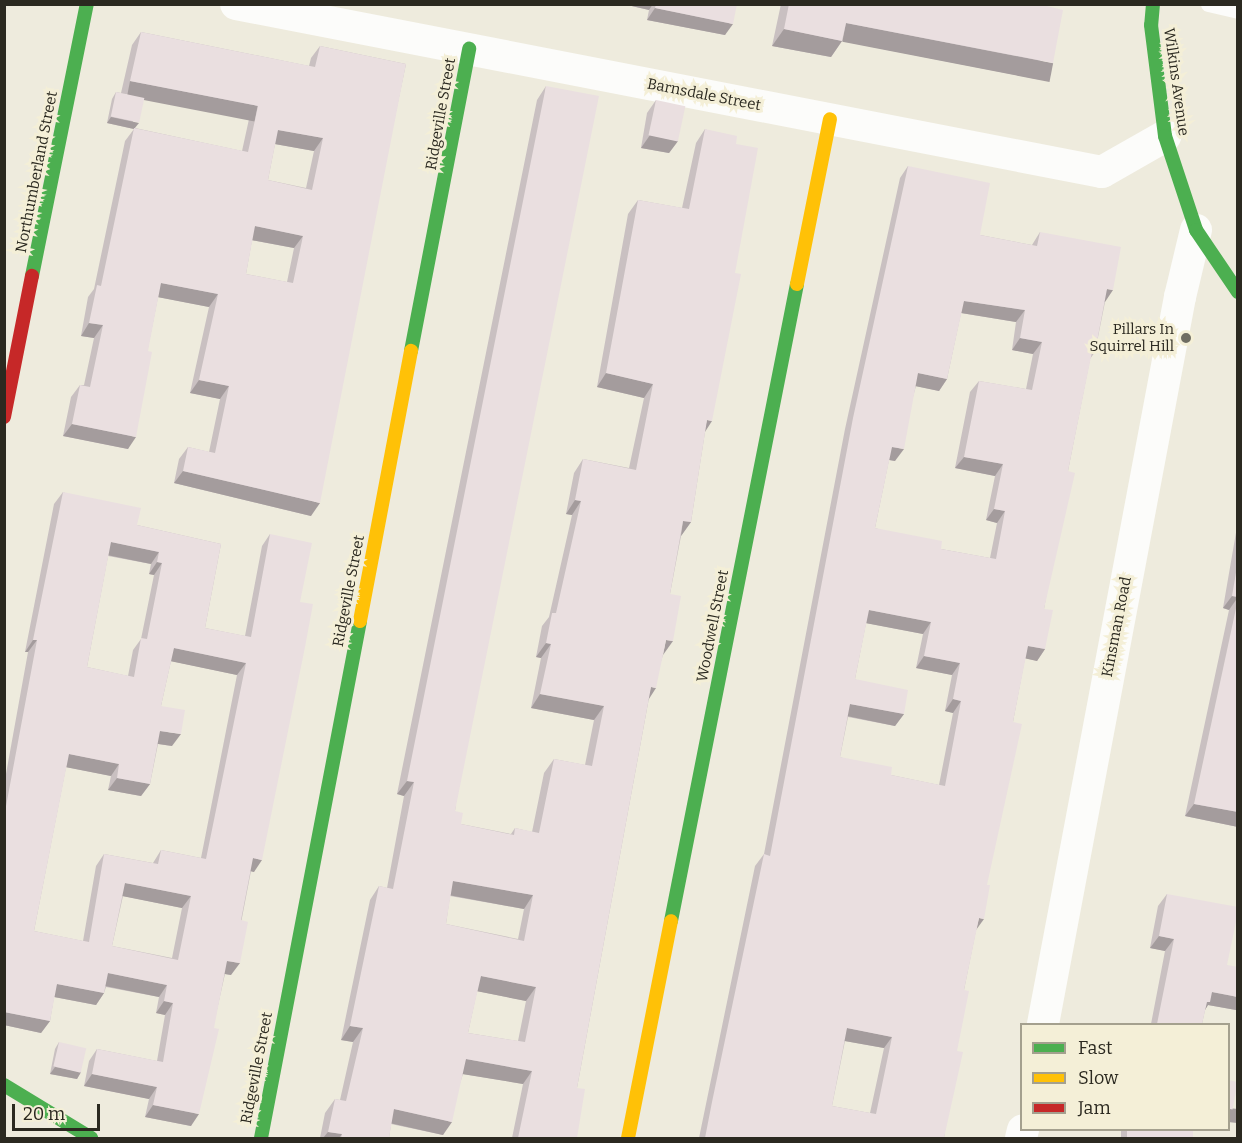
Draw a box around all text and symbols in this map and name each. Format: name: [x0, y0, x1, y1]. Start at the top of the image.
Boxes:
street label: Wilkins Avenue: [1160, 27, 1192, 137]
street label: Ridgeville Street: [422, 56, 460, 172]
street label: Barnsdale Street: [646, 75, 762, 115]
street label: Northumberland Street: [12, 90, 62, 254]
place label: Pillars In Squirrel Hill: [1089, 320, 1174, 355]
marker: Pillars In Squirrel Hill: [1179, 331, 1193, 345]
street label: Ridgeville Street: [329, 534, 369, 648]
street label: Woodwell Street: [693, 568, 733, 684]
street label: Kinsman Road: [1098, 575, 1136, 679]
street label: Ridgeville Street: [237, 1011, 277, 1125]
legend: [1020, 1023, 1230, 1131]
text: Fast: [1078, 1037, 1113, 1059]
text: Slow: [1078, 1067, 1118, 1089]
scale bar: [15, 1092, 104, 1130]
text: Jam: [1078, 1097, 1111, 1119]
text: 20 m: [23, 1103, 65, 1125]

